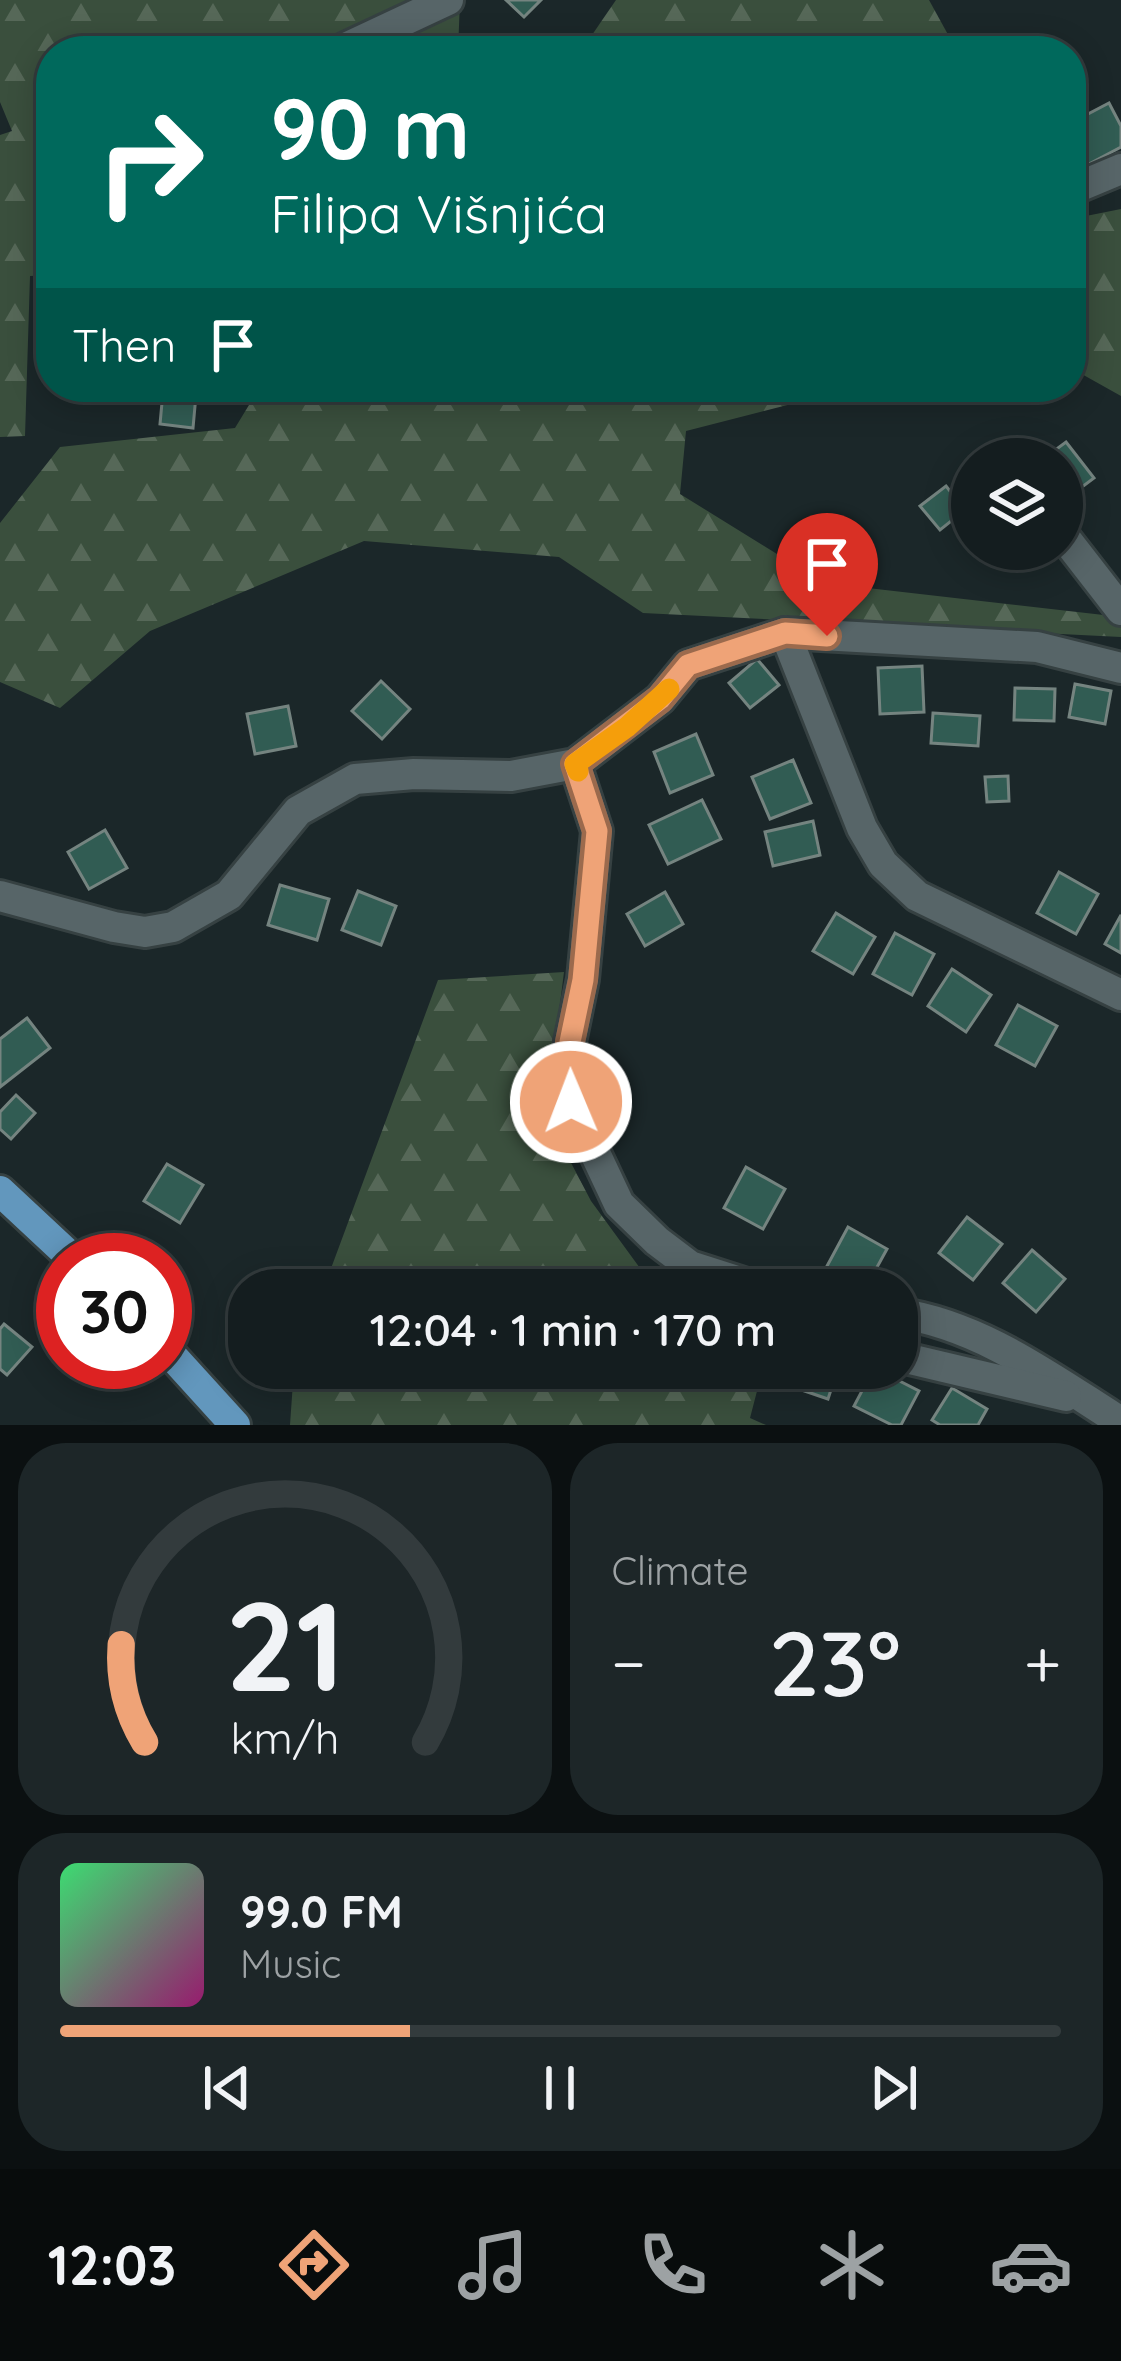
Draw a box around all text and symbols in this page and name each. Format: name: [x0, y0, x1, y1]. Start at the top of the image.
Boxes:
text: 90 m: [270, 75, 470, 180]
icon: right: [72, 84, 228, 240]
text: Filipa Višnjića: [270, 179, 607, 247]
icon: arrive: [200, 312, 266, 378]
text: Then: [72, 317, 176, 373]
map controls: [951, 438, 1083, 570]
button: layers: [951, 438, 1083, 570]
pin: [776, 513, 878, 636]
icon: arrive: [794, 531, 860, 597]
position arrow: [508, 1039, 634, 1165]
speed limit sign: 30: [36, 1233, 192, 1389]
text: 12:04 · 1 min · 170 m: [370, 1301, 776, 1357]
text: Climate: [612, 1546, 749, 1595]
text: 21: [225, 1566, 345, 1722]
text: 23°: [769, 1606, 901, 1719]
text: −: [612, 1621, 646, 1704]
text: +: [1024, 1621, 1061, 1704]
text: km/h: [230, 1711, 339, 1765]
text: 99.0 FM: [240, 1883, 403, 1939]
text: Music: [240, 1939, 341, 1988]
icon: previous: [194, 2055, 260, 2121]
icon: pause: [527, 2055, 593, 2121]
icon: next: [861, 2055, 927, 2121]
icon: directions: [272, 2223, 356, 2307]
icon: music: [451, 2223, 535, 2307]
icon: phone: [631, 2223, 715, 2307]
icon: climate: [810, 2223, 894, 2307]
icon: car: [989, 2223, 1073, 2307]
text: 12:03: [48, 2231, 176, 2299]

